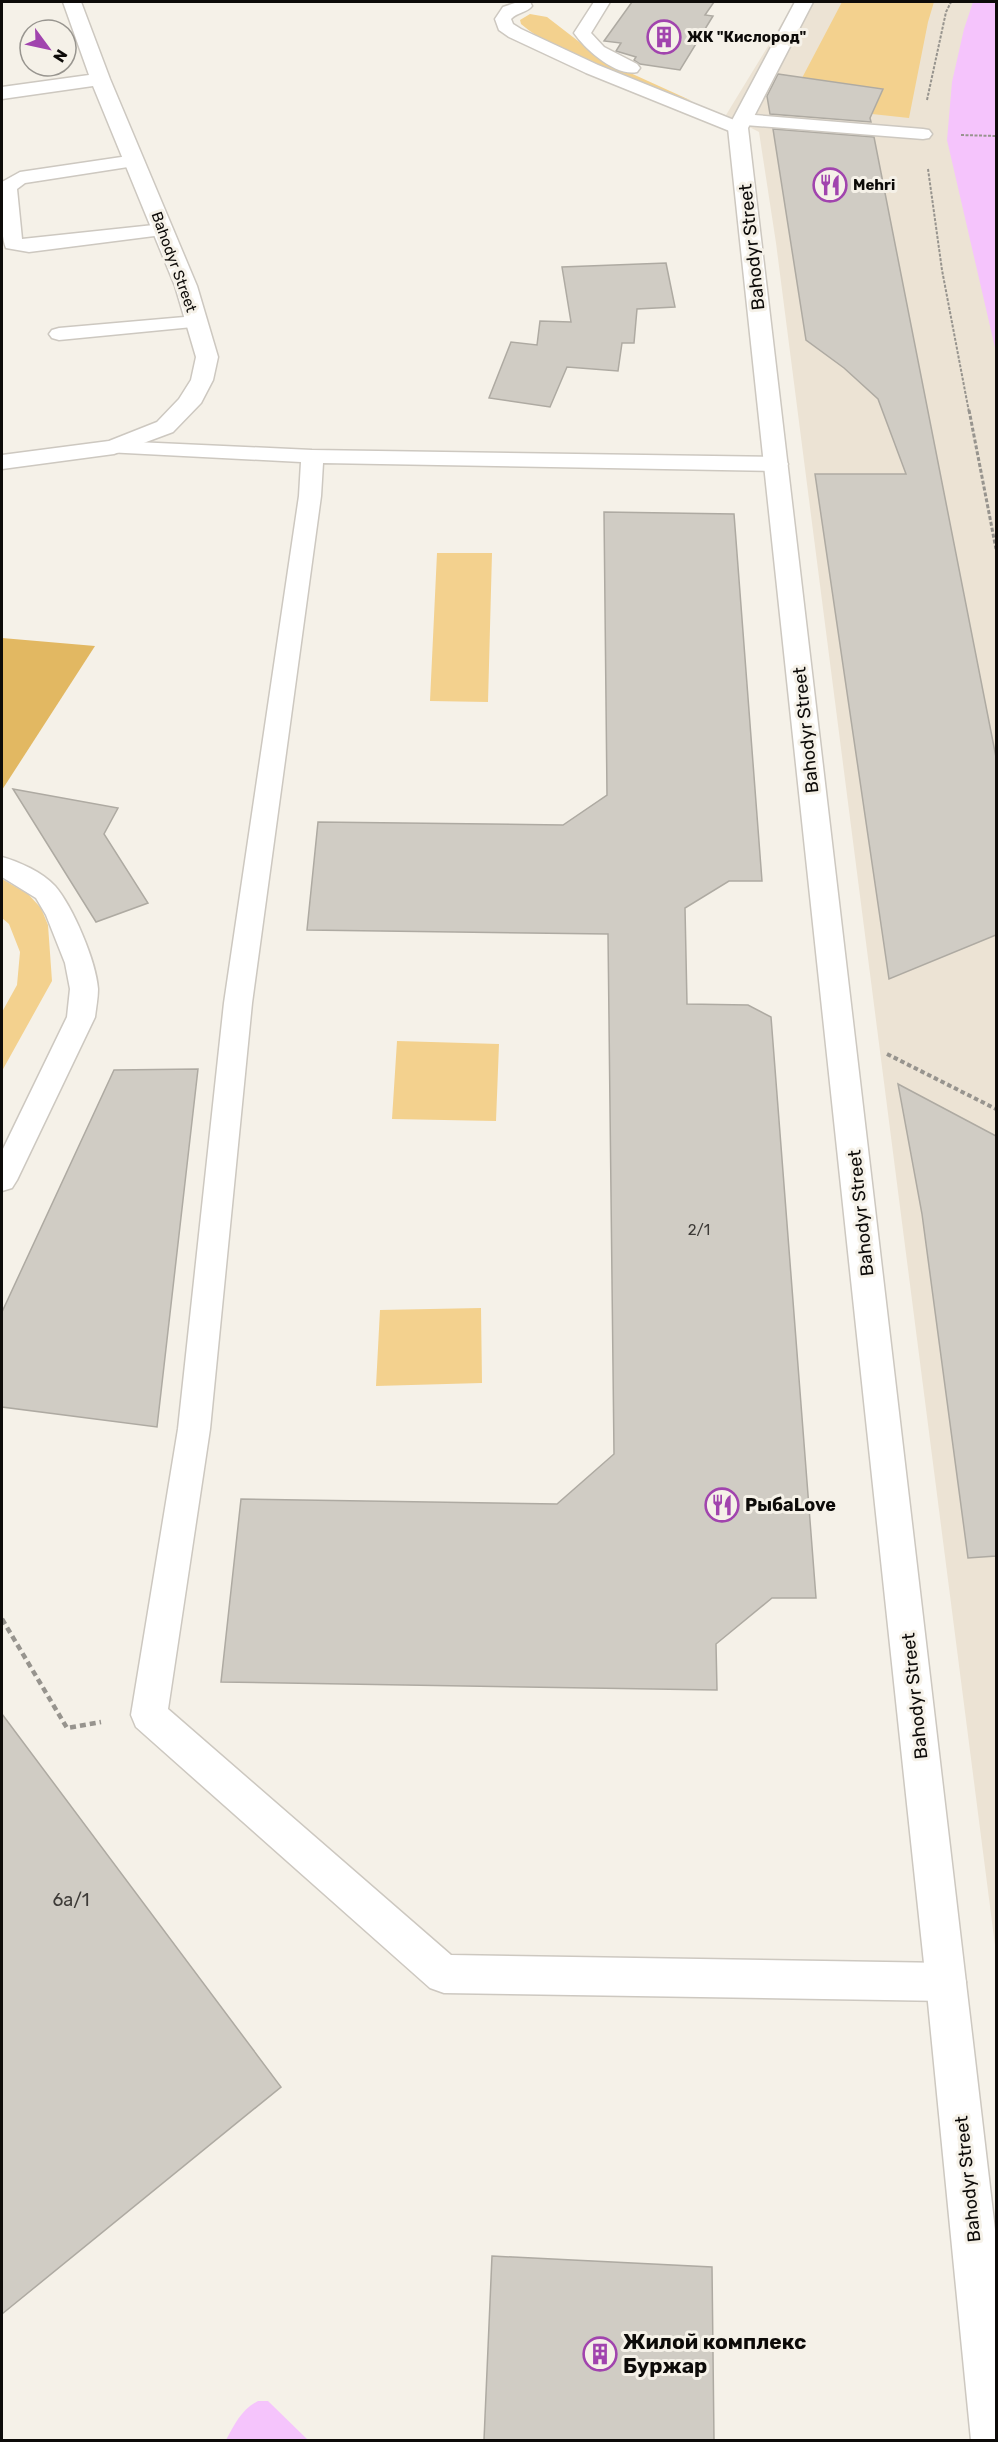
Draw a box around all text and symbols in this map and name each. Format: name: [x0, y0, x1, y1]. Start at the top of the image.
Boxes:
north arrow: [18, 18, 78, 78]
building icon: ЖК "Кислород": [646, 19, 682, 55]
place label: ЖК "Кислород": [687, 28, 806, 46]
text: N: [49, 46, 71, 66]
restaurant icon: Mehri: [812, 167, 848, 203]
place label: Mehri: [853, 176, 895, 194]
street label: Bahodyr Street: [734, 183, 770, 311]
street label: Bahodyr Street: [147, 209, 201, 315]
street label: Bahodyr Street: [788, 666, 824, 794]
street label: Bahodyr Street: [843, 1149, 879, 1277]
house number: 2/1: [688, 1221, 710, 1239]
restaurant icon: РыбаLove: [704, 1487, 740, 1523]
place label: РыбаLove: [745, 1494, 836, 1516]
street label: Bahodyr Street: [897, 1632, 933, 1760]
house number: 6a/1: [52, 1889, 90, 1911]
street label: Bahodyr Street: [950, 2115, 986, 2243]
place label: Жилой комплекс Буржар: [623, 2329, 806, 2378]
building icon: Жилой комплекс Буржар: [582, 2336, 618, 2372]

